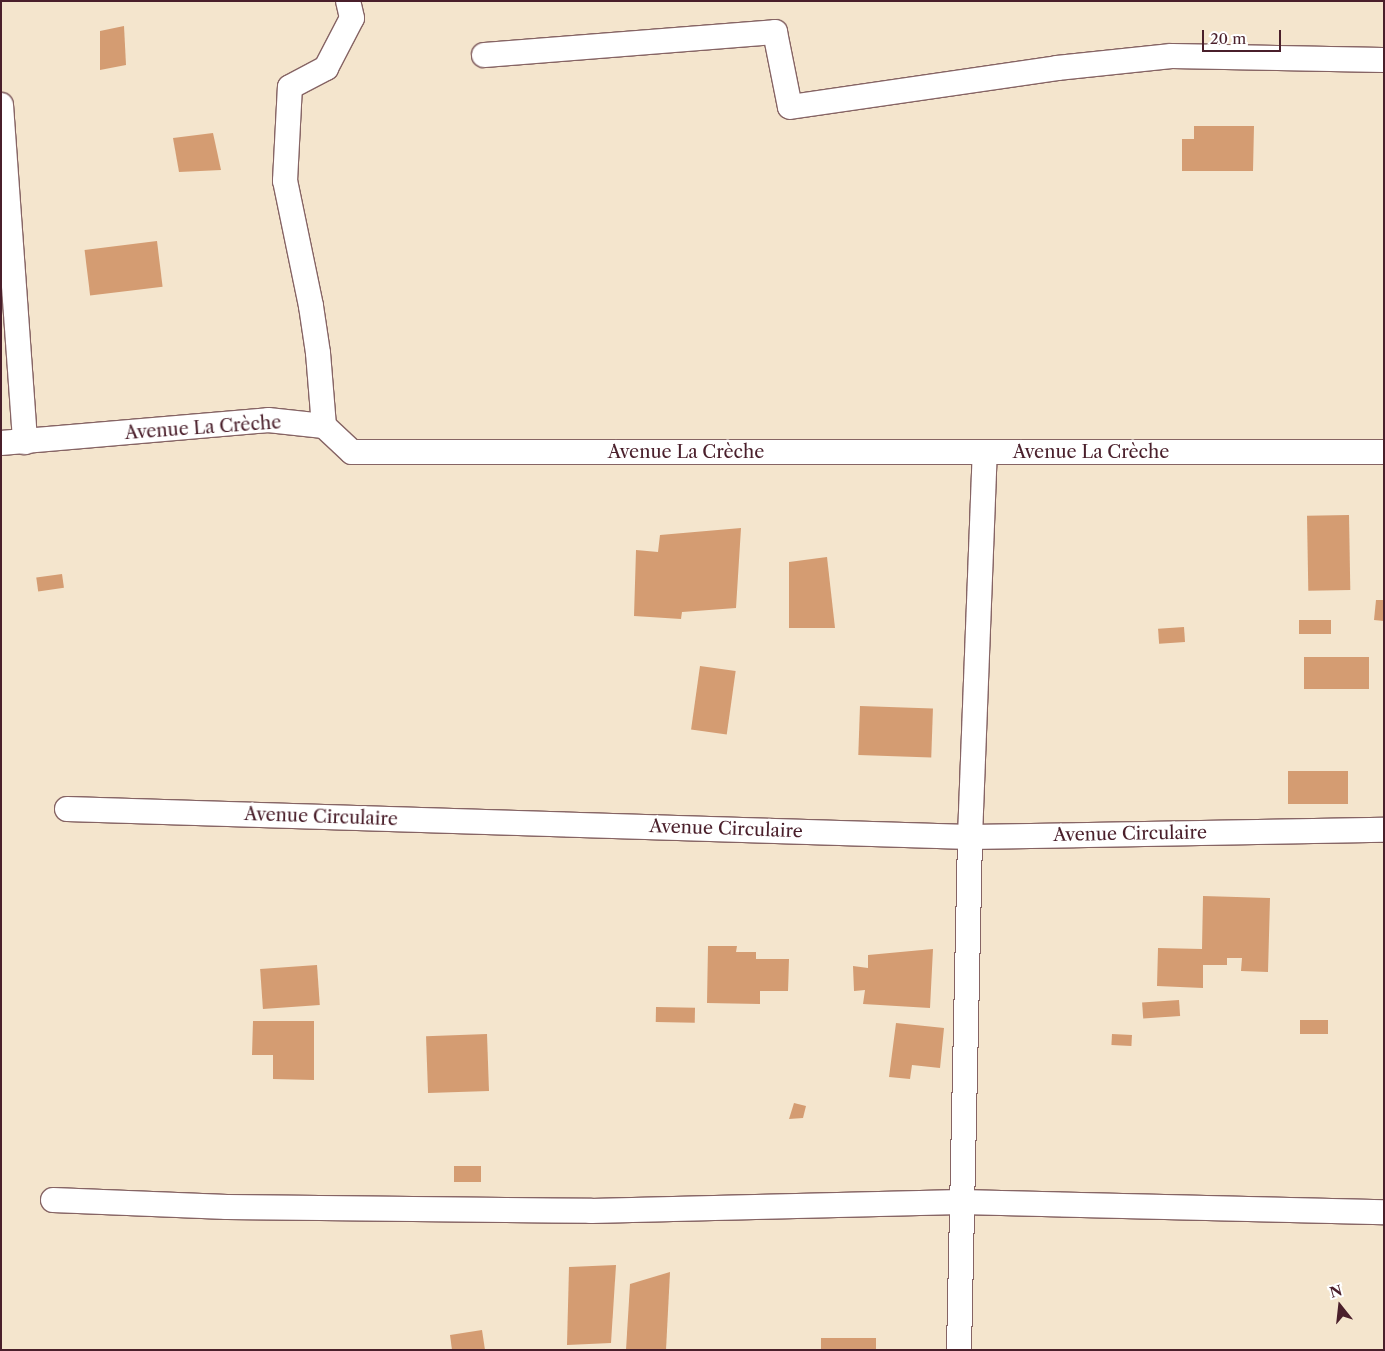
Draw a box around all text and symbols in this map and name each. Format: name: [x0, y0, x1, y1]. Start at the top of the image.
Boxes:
scale bar: [1205, 20, 1284, 52]
text: 20 m: [1210, 29, 1246, 48]
street label: Avenue La Crèche: [124, 412, 282, 444]
street label: Avenue La Crèche: [608, 441, 764, 463]
street label: Avenue La Crèche: [1013, 441, 1169, 463]
street label: Avenue Circulaire: [244, 804, 398, 830]
street label: Avenue Circulaire: [649, 816, 803, 842]
street label: Avenue Circulaire: [1053, 822, 1207, 846]
north arrow: [1315, 1281, 1365, 1331]
text: N: [1328, 1281, 1344, 1302]

